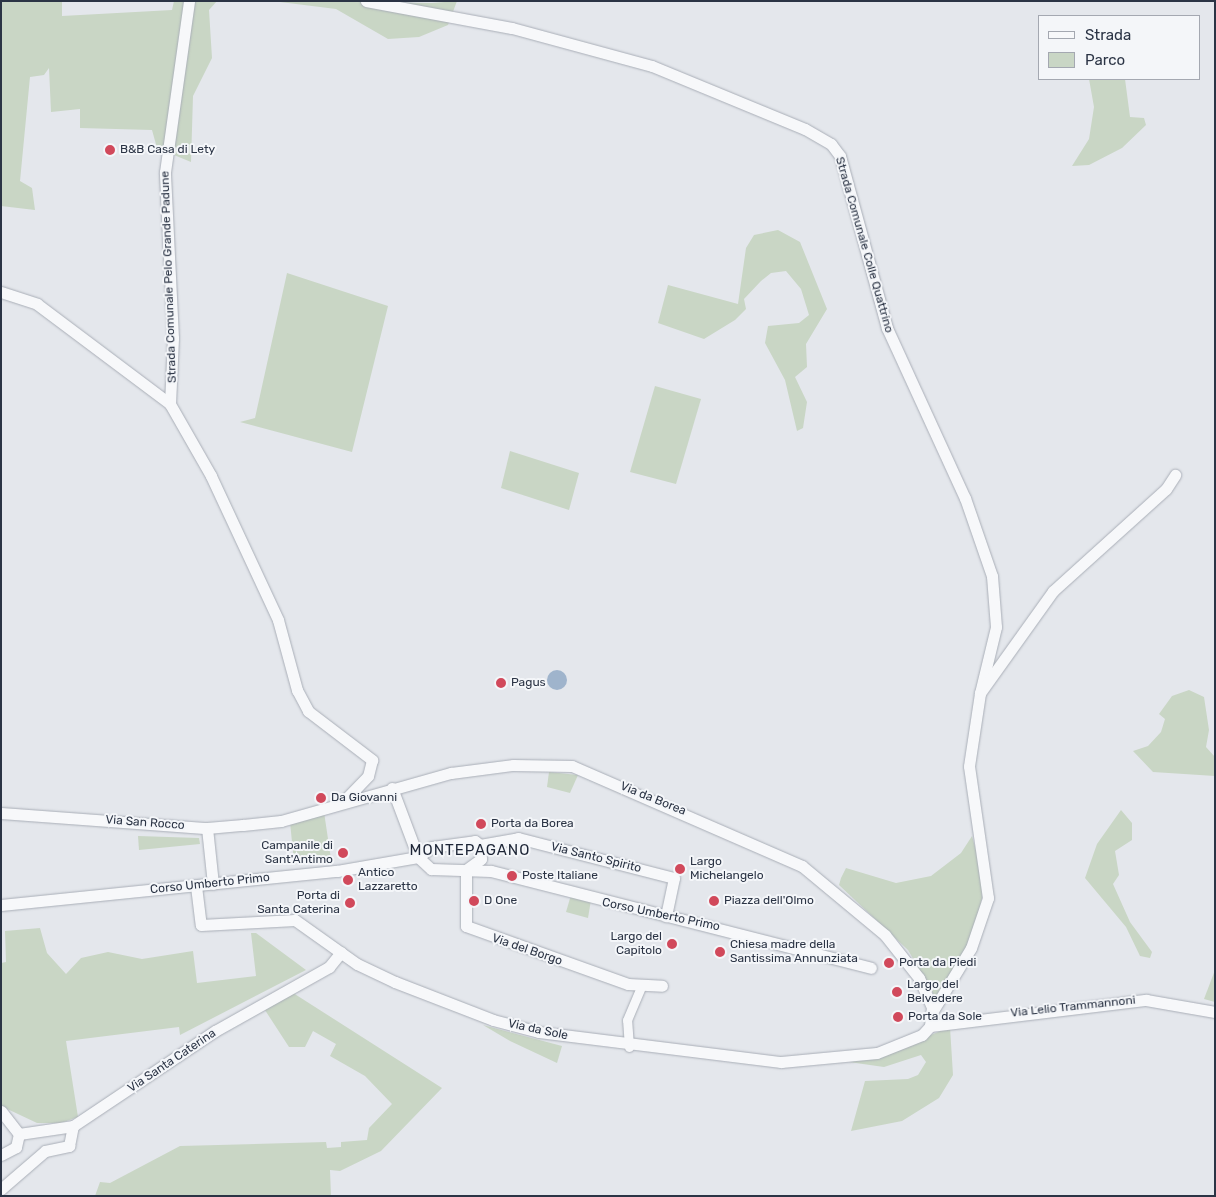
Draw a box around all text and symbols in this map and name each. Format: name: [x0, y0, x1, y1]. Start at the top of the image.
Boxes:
legend: [1038, 15, 1201, 80]
text: Strada: [1085, 26, 1131, 44]
text: Parco: [1085, 51, 1125, 69]
place label: B&B Casa di Lety: [120, 143, 215, 157]
marker: B&B Casa di Lety: [104, 144, 116, 156]
street label: Strada Comunale Colle Quattrino: [832, 155, 896, 335]
street label: Strada Comunale Pelo Grande Padune: [158, 171, 180, 383]
place label: Pagus: [511, 676, 546, 690]
marker: Pagus: [495, 677, 507, 689]
street label: Via da Borea: [618, 779, 688, 819]
place label: Da Giovanni: [331, 791, 397, 805]
marker: Da Giovanni: [315, 792, 327, 804]
street label: Via San Rocco: [105, 813, 185, 833]
place label: Porta da Borea: [491, 817, 574, 831]
marker: Porta da Borea: [475, 818, 487, 830]
place label: Campanile di Sant'Antimo: [261, 839, 333, 867]
street label: Via Santo Spirito: [549, 840, 643, 876]
district label: MONTEPAGANO: [408, 842, 532, 860]
marker: Campanile di Sant'Antimo: [337, 847, 349, 859]
place label: Largo Michelangelo: [690, 855, 764, 883]
marker: Largo Michelangelo: [674, 863, 686, 875]
place label: Antico Lazzaretto: [358, 866, 418, 894]
place label: Poste Italiane: [522, 869, 598, 883]
marker: Poste Italiane: [506, 870, 518, 882]
street label: Corso Umberto Primo: [150, 871, 270, 897]
marker: Antico Lazzaretto: [342, 874, 354, 886]
place label: Porta di Santa Caterina: [257, 889, 340, 917]
place label: D One: [484, 894, 517, 908]
place label: Piazza dell'Olmo: [724, 894, 814, 908]
marker: D One: [468, 895, 480, 907]
street label: Corso Umberto Primo: [601, 895, 721, 935]
marker: Piazza dell'Olmo: [708, 895, 720, 907]
marker: Porta di Santa Caterina: [344, 897, 356, 909]
place label: Largo del Capitolo: [610, 930, 662, 958]
street label: Via del Borgo: [490, 931, 564, 969]
marker: Largo del Capitolo: [666, 938, 678, 950]
place label: Chiesa madre della Santissima Annunziata: [730, 938, 858, 966]
marker: Chiesa madre della Santissima Annunziata: [714, 946, 726, 958]
place label: Porta da Piedi: [899, 956, 976, 970]
marker: Porta da Piedi: [883, 957, 895, 969]
place label: Largo del Belvedere: [907, 978, 963, 1006]
marker: Largo del Belvedere: [891, 986, 903, 998]
street label: Via Lelio Trammannoni: [1010, 993, 1136, 1021]
place label: Porta da Sole: [908, 1010, 982, 1024]
marker: Porta da Sole: [892, 1011, 904, 1023]
street label: Via da Sole: [507, 1017, 569, 1043]
street label: Via Santa Caterina: [125, 1026, 219, 1096]

